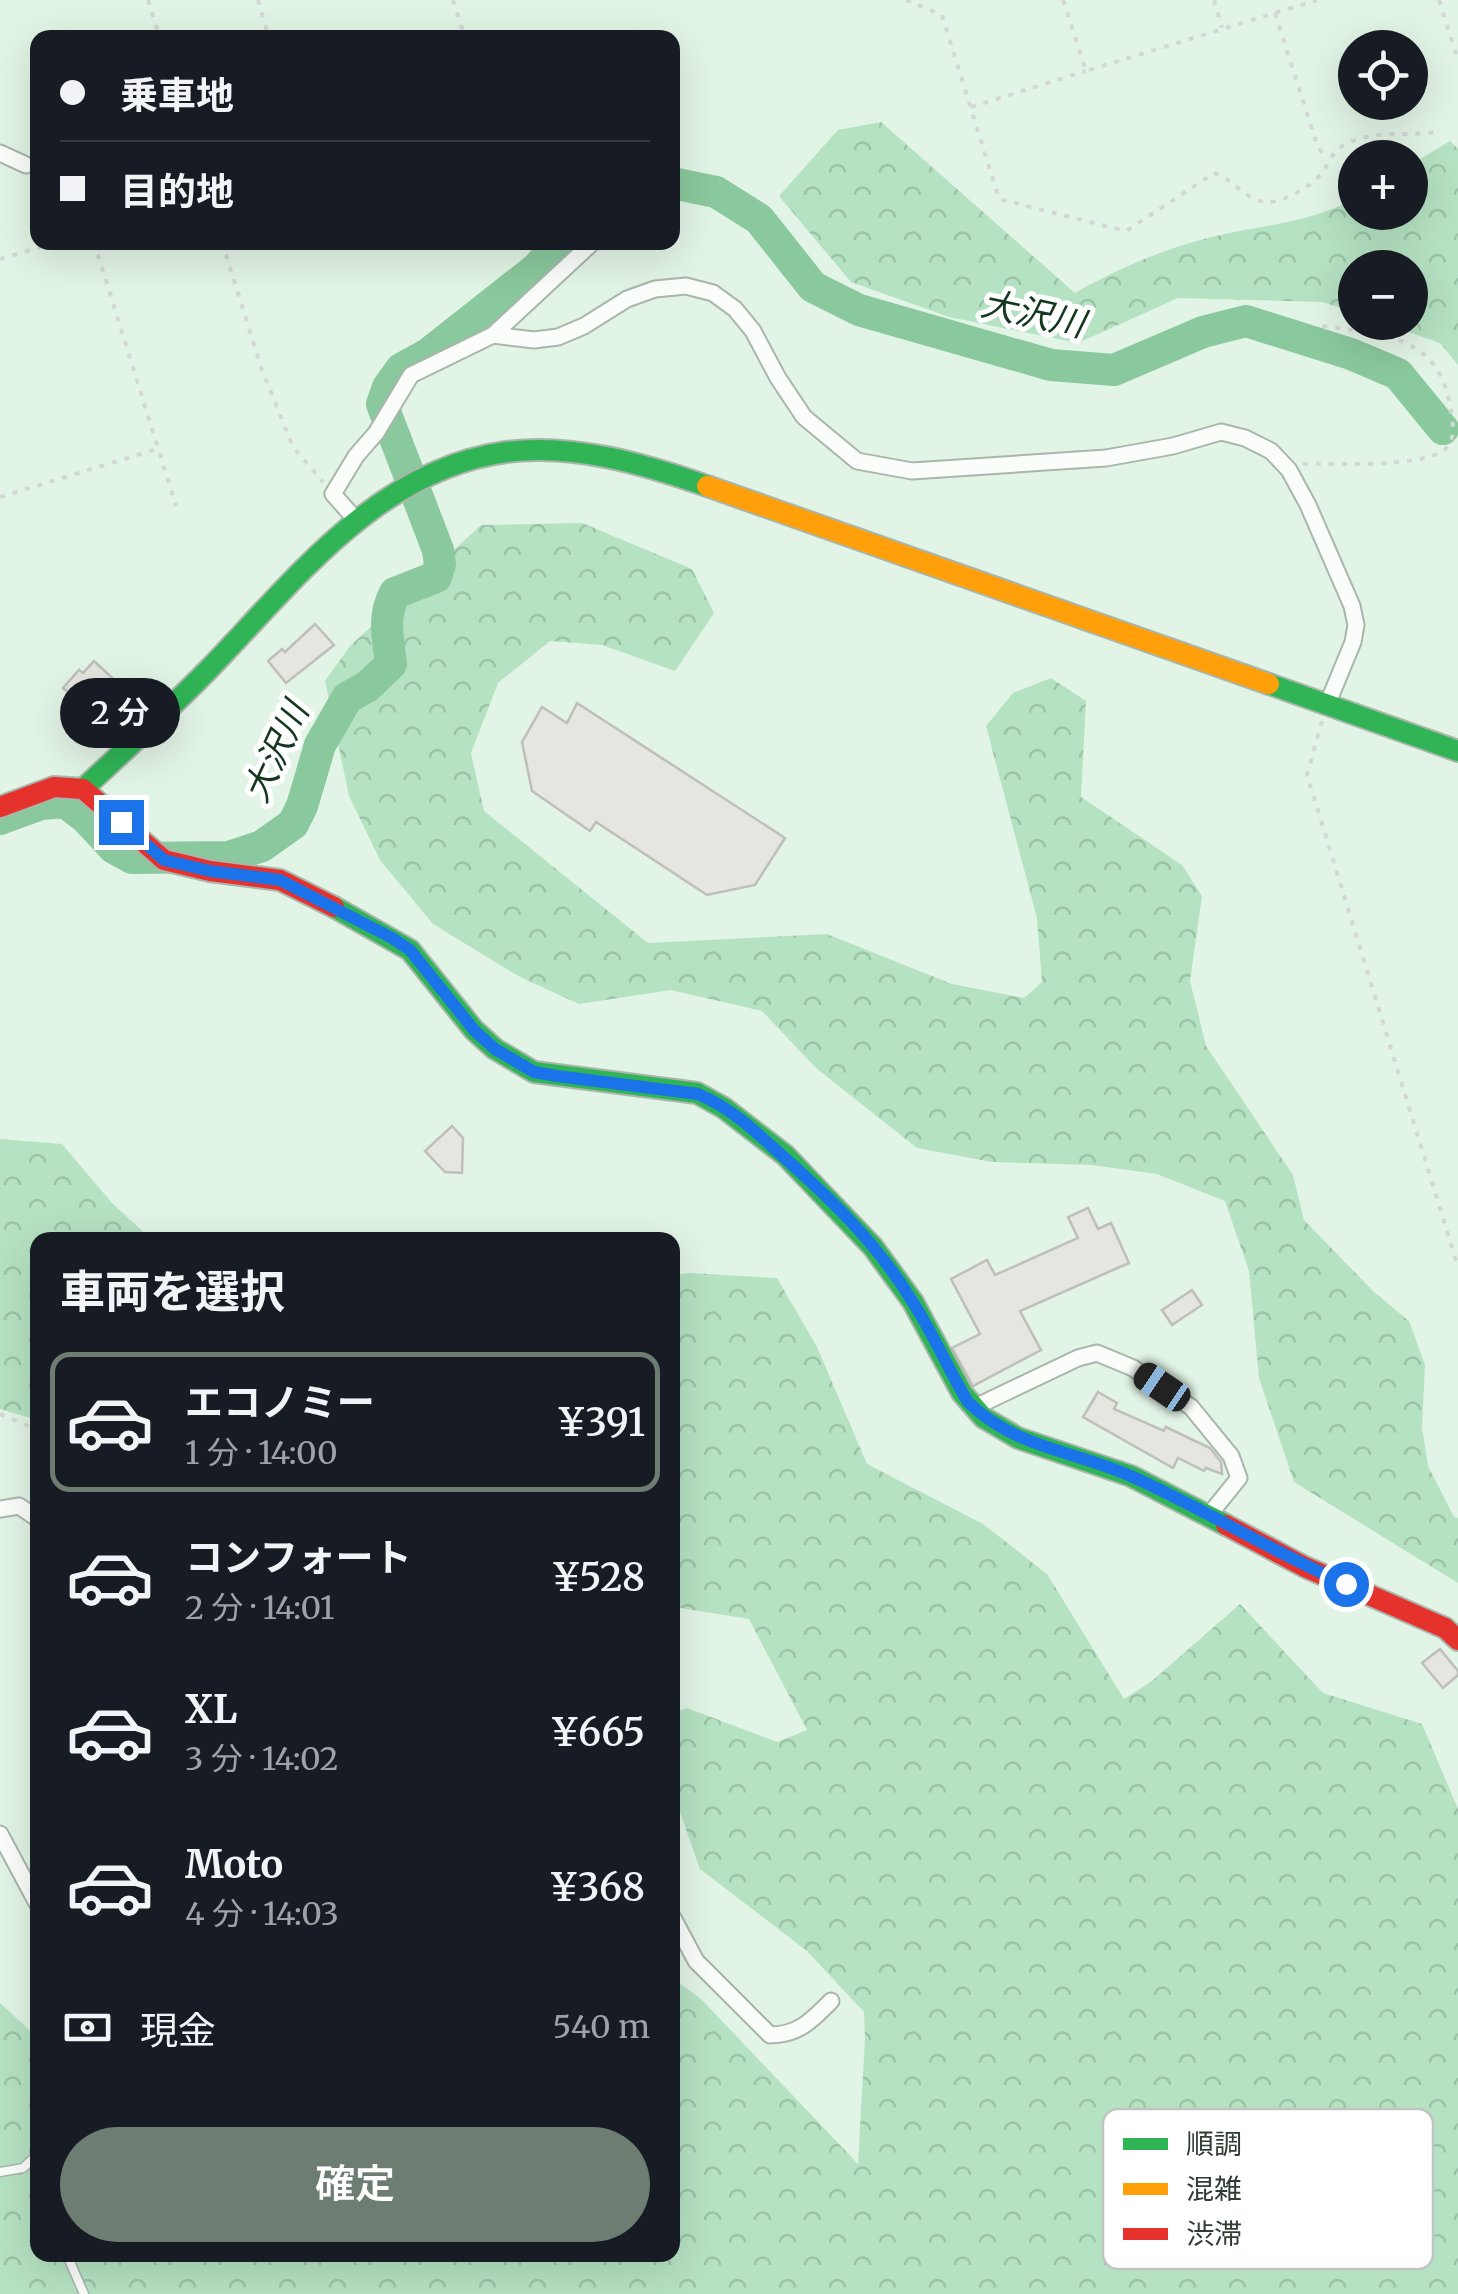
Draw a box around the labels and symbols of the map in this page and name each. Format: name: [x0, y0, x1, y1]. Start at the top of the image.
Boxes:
water label: 大沢川: [977, 282, 1093, 347]
callout: 2 分: [61, 677, 181, 747]
water label: 大沢川: [234, 692, 320, 809]
route end: [99, 800, 144, 845]
car: [1129, 1358, 1195, 1416]
route start: [1324, 1562, 1369, 1607]
legend: [1103, 2109, 1433, 2269]
text: 順調: [1186, 2126, 1242, 2162]
text: 混雑: [1186, 2171, 1242, 2207]
text: 渋滞: [1186, 2216, 1242, 2252]

